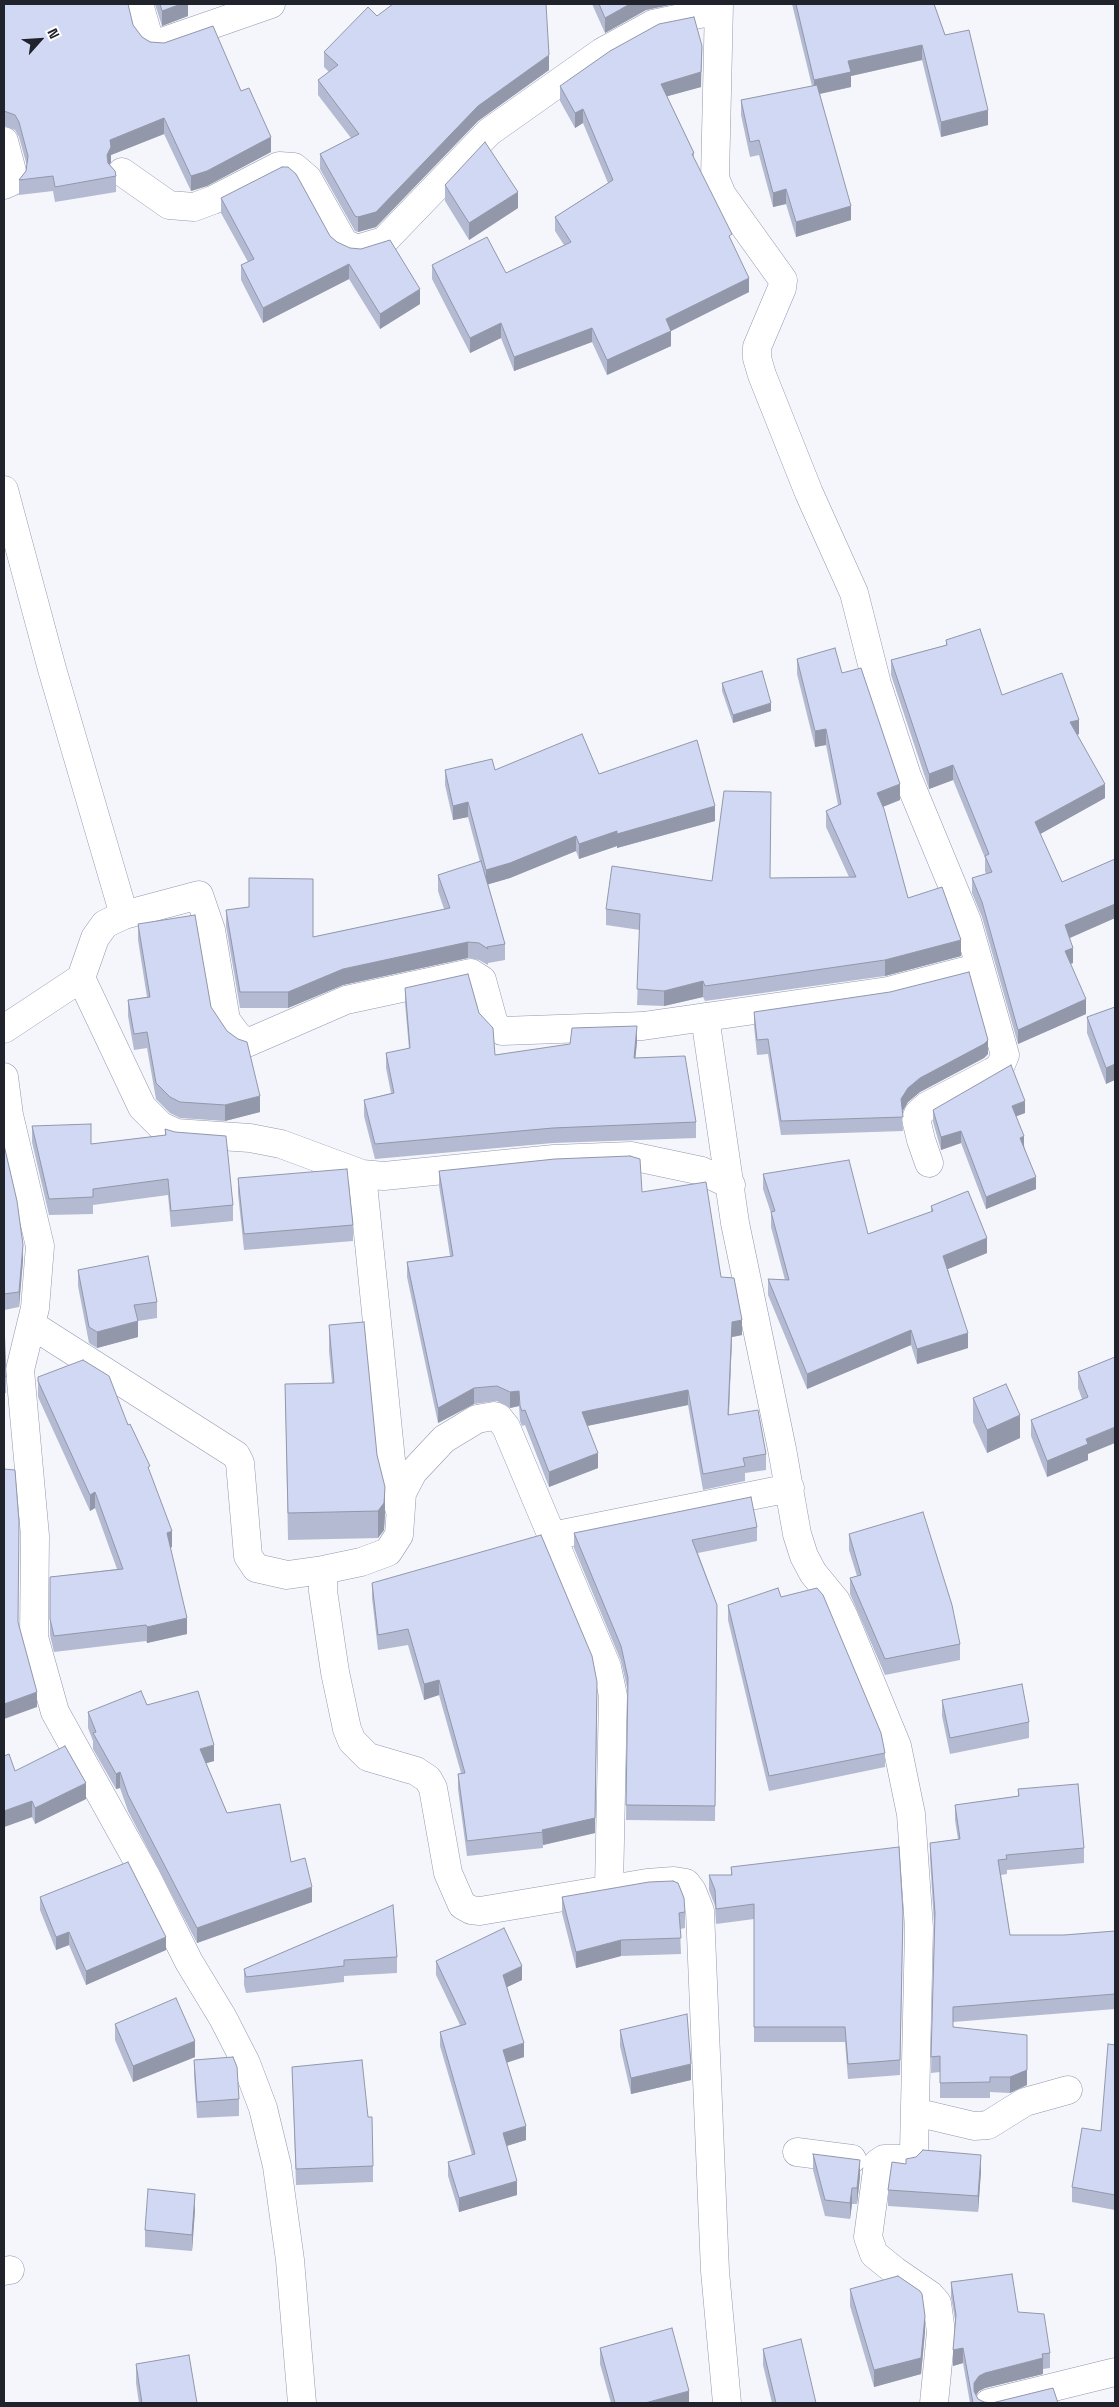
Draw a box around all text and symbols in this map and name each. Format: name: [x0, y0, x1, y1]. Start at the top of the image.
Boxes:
north arrow: [15, 15, 65, 65]
text: N: [43, 25, 64, 42]

